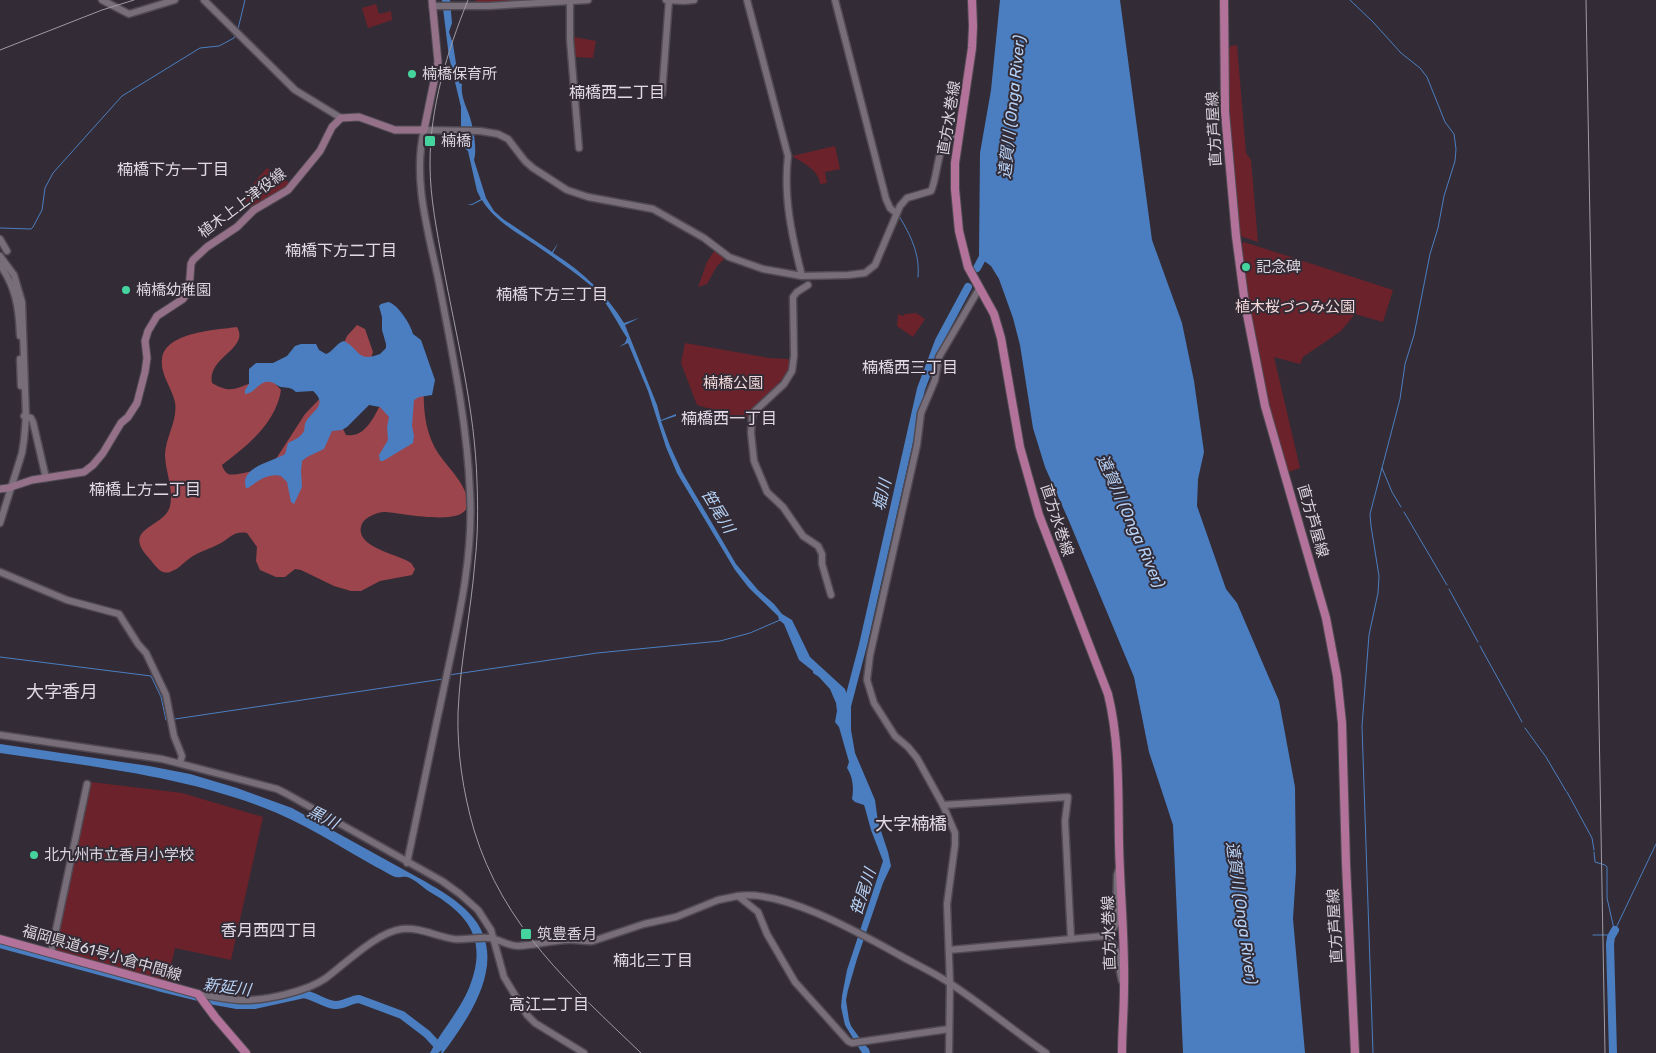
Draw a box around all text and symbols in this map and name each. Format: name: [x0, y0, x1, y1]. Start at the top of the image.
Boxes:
water label: 遠賀川 (Onga River): [995, 34, 1029, 180]
place label: 楠橋保育所: [422, 65, 497, 83]
marker: 楠橋保育所: [406, 68, 418, 80]
street label: 直方水巻線: [934, 80, 964, 156]
district label: 楠橋西二丁目: [569, 83, 665, 102]
street label: 直方芦屋線: [1203, 91, 1225, 167]
place label: 楠橋: [441, 132, 471, 150]
marker: 楠橋: [423, 134, 437, 148]
district label: 楠橋下方一丁目: [117, 160, 229, 179]
street label: 植木上上津役線: [195, 164, 289, 242]
district label: 楠橋下方二丁目: [285, 241, 397, 260]
place label: 記念碑: [1256, 258, 1301, 276]
marker: 記念碑: [1240, 261, 1252, 273]
place label: 楠橋幼稚園: [136, 281, 211, 299]
marker: 楠橋幼稚園: [120, 284, 132, 296]
district label: 楠橋下方三丁目: [496, 285, 608, 304]
park label: 植木桜づつみ公園: [1235, 298, 1355, 316]
district label: 楠橋西三丁目: [862, 358, 958, 377]
park label: 楠橋公園: [703, 374, 763, 392]
district label: 楠橋西一丁目: [681, 409, 777, 428]
water label: 遠賀川 (Onga River): [1093, 451, 1169, 591]
water label: 堀川: [869, 475, 895, 513]
district label: 楠橋上方二丁目: [89, 480, 201, 499]
street label: 直方水巻線: [1037, 482, 1077, 558]
street label: 直方芦屋線: [1294, 482, 1332, 560]
water label: 笹尾川: [697, 486, 740, 538]
district label: 大字香月: [26, 681, 98, 703]
water label: 黒川: [304, 801, 343, 834]
district label: 大字楠橋: [875, 813, 947, 835]
water label: 遠賀川 (Onga River): [1223, 840, 1262, 986]
place label: 北九州市立香月小学校: [44, 846, 194, 864]
marker: 北九州市立香月小学校: [28, 849, 40, 861]
water label: 笹尾川: [847, 864, 880, 918]
street label: 直方芦屋線: [1324, 888, 1346, 964]
street label: 直方水巻線: [1099, 895, 1119, 971]
district label: 香月西四丁目: [221, 921, 317, 940]
street label: 福岡県道61号小倉中間線: [20, 922, 184, 984]
place label: 筑豊香月: [537, 925, 597, 943]
marker: 筑豊香月: [519, 927, 533, 941]
district label: 楠北三丁目: [613, 951, 693, 970]
water label: 新延川: [202, 975, 254, 1000]
district label: 高江二丁目: [509, 995, 589, 1014]

